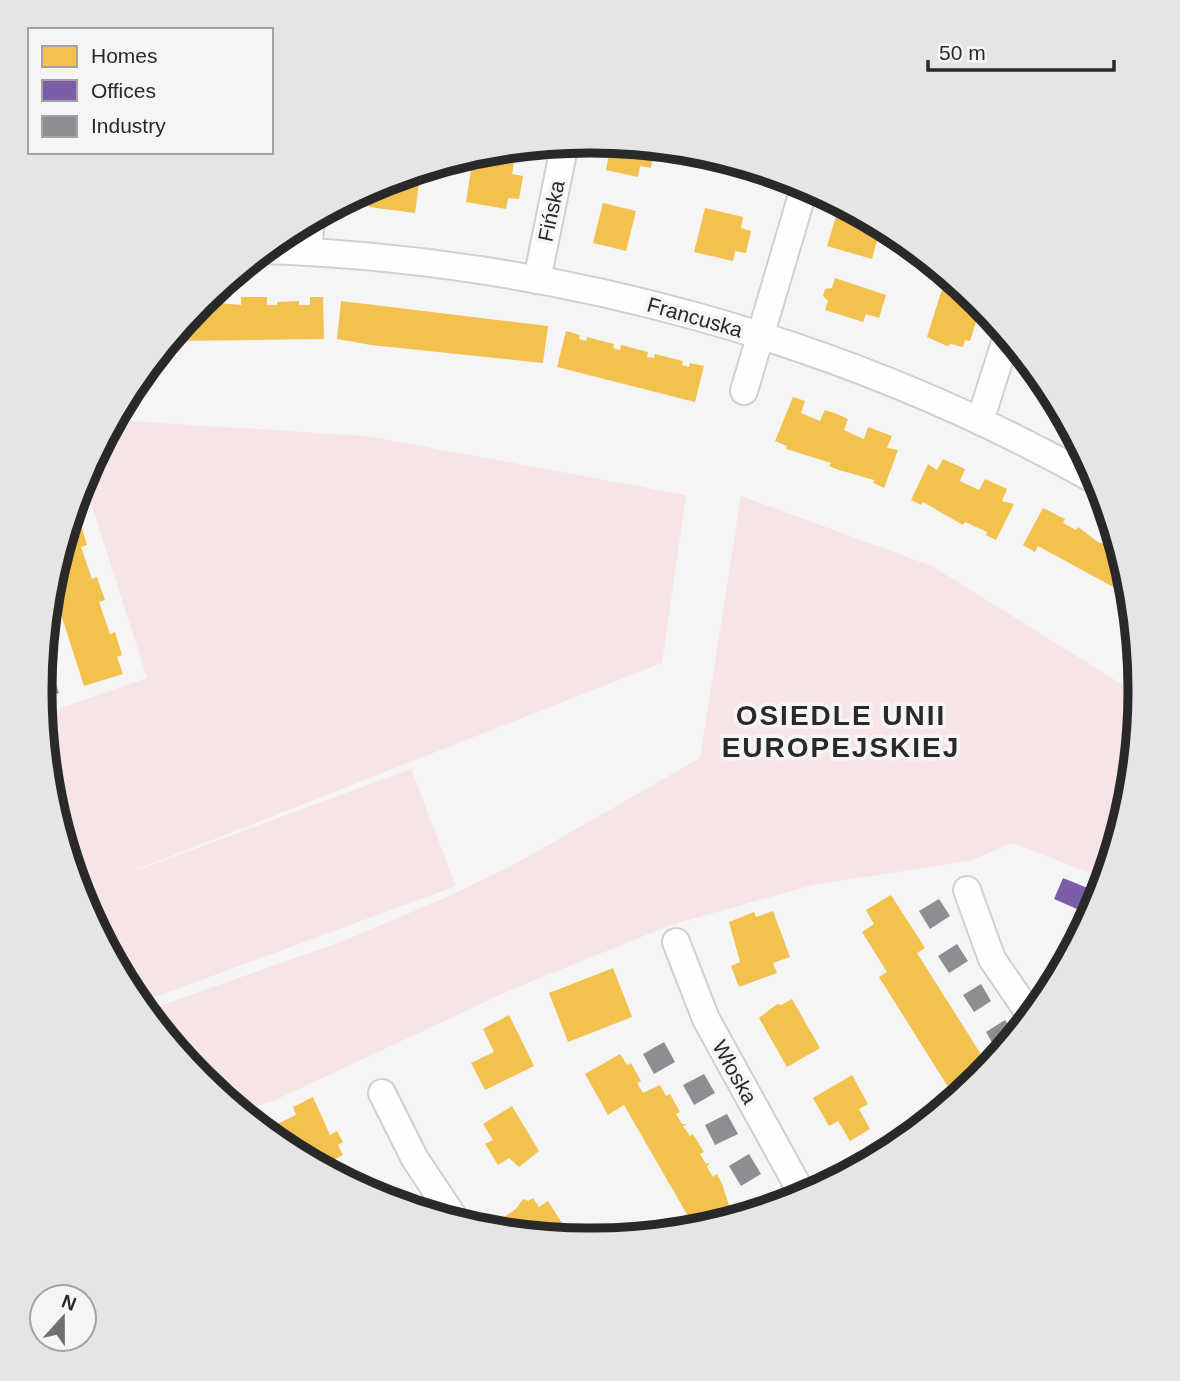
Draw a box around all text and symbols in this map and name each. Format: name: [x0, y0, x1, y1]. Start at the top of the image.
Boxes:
legend: [28, 28, 273, 154]
scale bar: [928, 28, 1114, 72]
text: 50 m: [939, 41, 986, 64]
text: Homes: [91, 44, 158, 67]
text: Offices: [91, 79, 156, 102]
text: Industry: [91, 114, 166, 137]
street label: Fińska: [533, 178, 569, 244]
street label: Francuska: [645, 292, 746, 342]
district label: OSIEDLE UNII EUROPEJSKIEJ: [722, 700, 960, 763]
street label: Włoska: [708, 1036, 762, 1108]
north arrow: [28, 1283, 98, 1353]
text: N: [59, 1290, 79, 1315]

